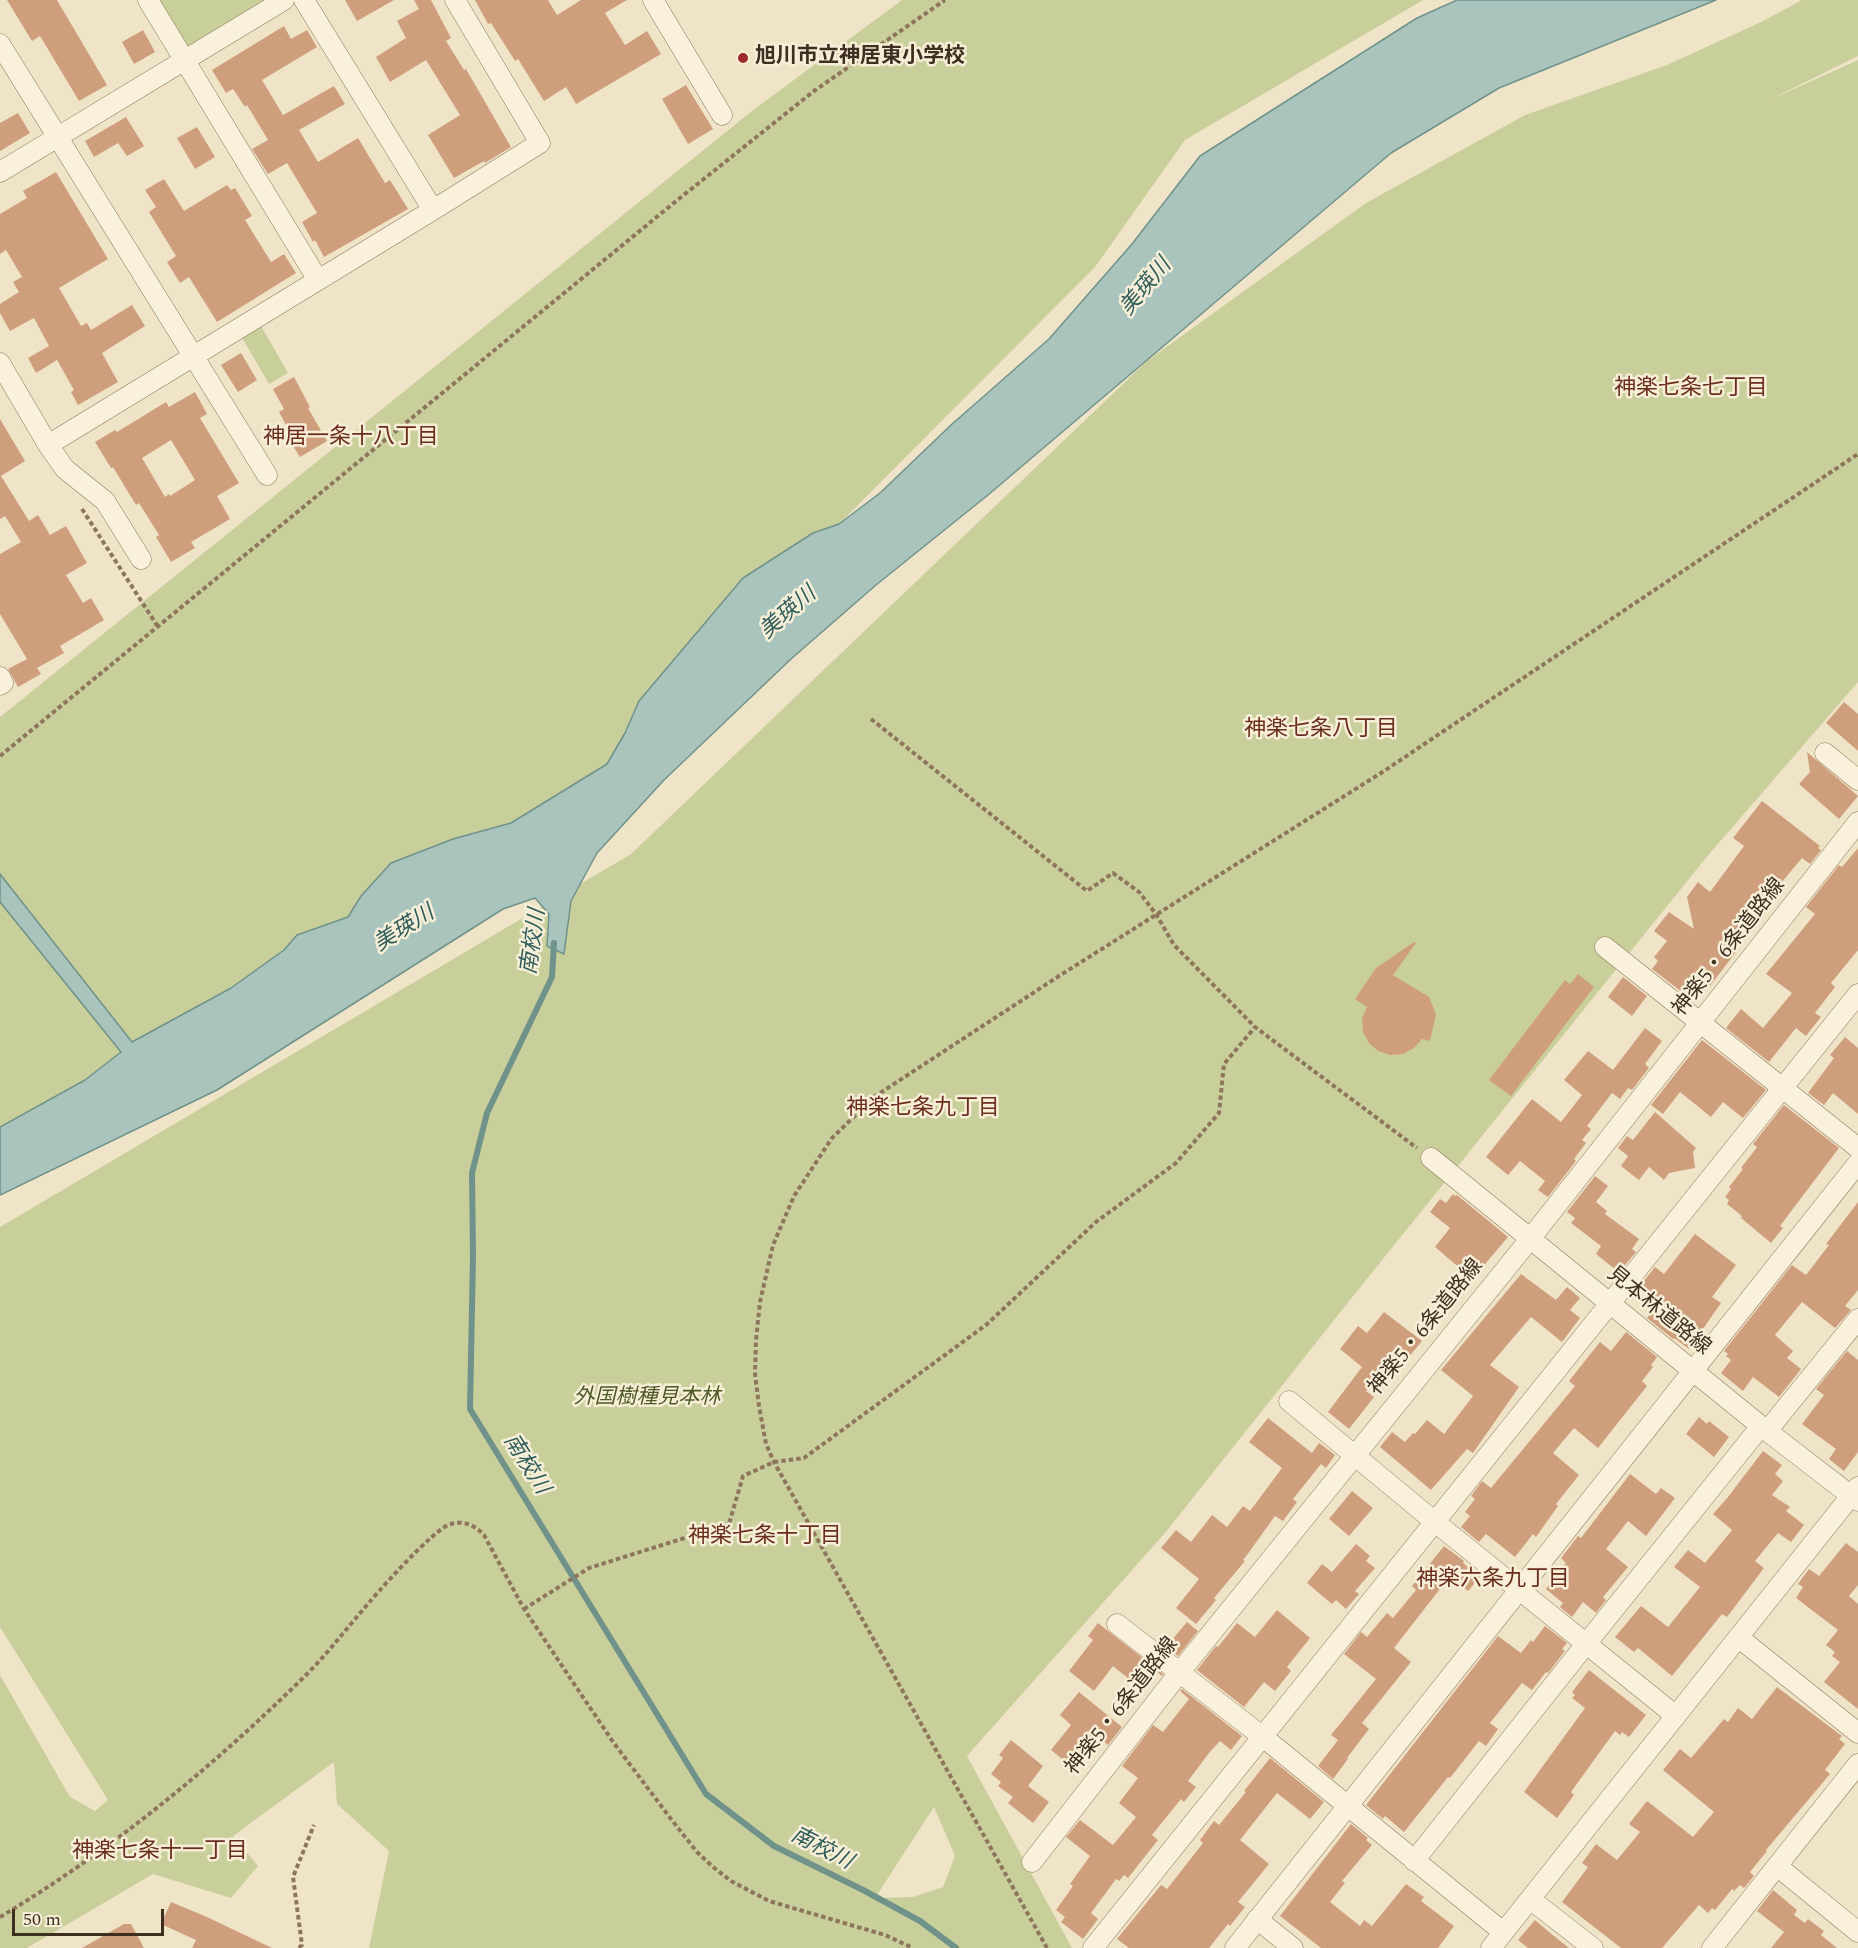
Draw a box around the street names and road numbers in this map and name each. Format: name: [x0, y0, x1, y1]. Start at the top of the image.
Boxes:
street label: 神楽5・6条道路線: [1668, 874, 1792, 1022]
street label: 神楽5・6条道路線: [1364, 1255, 1490, 1401]
street label: 見本林道路線: [1601, 1263, 1715, 1361]
street label: 神楽5・6条道路線: [1061, 1633, 1185, 1781]

